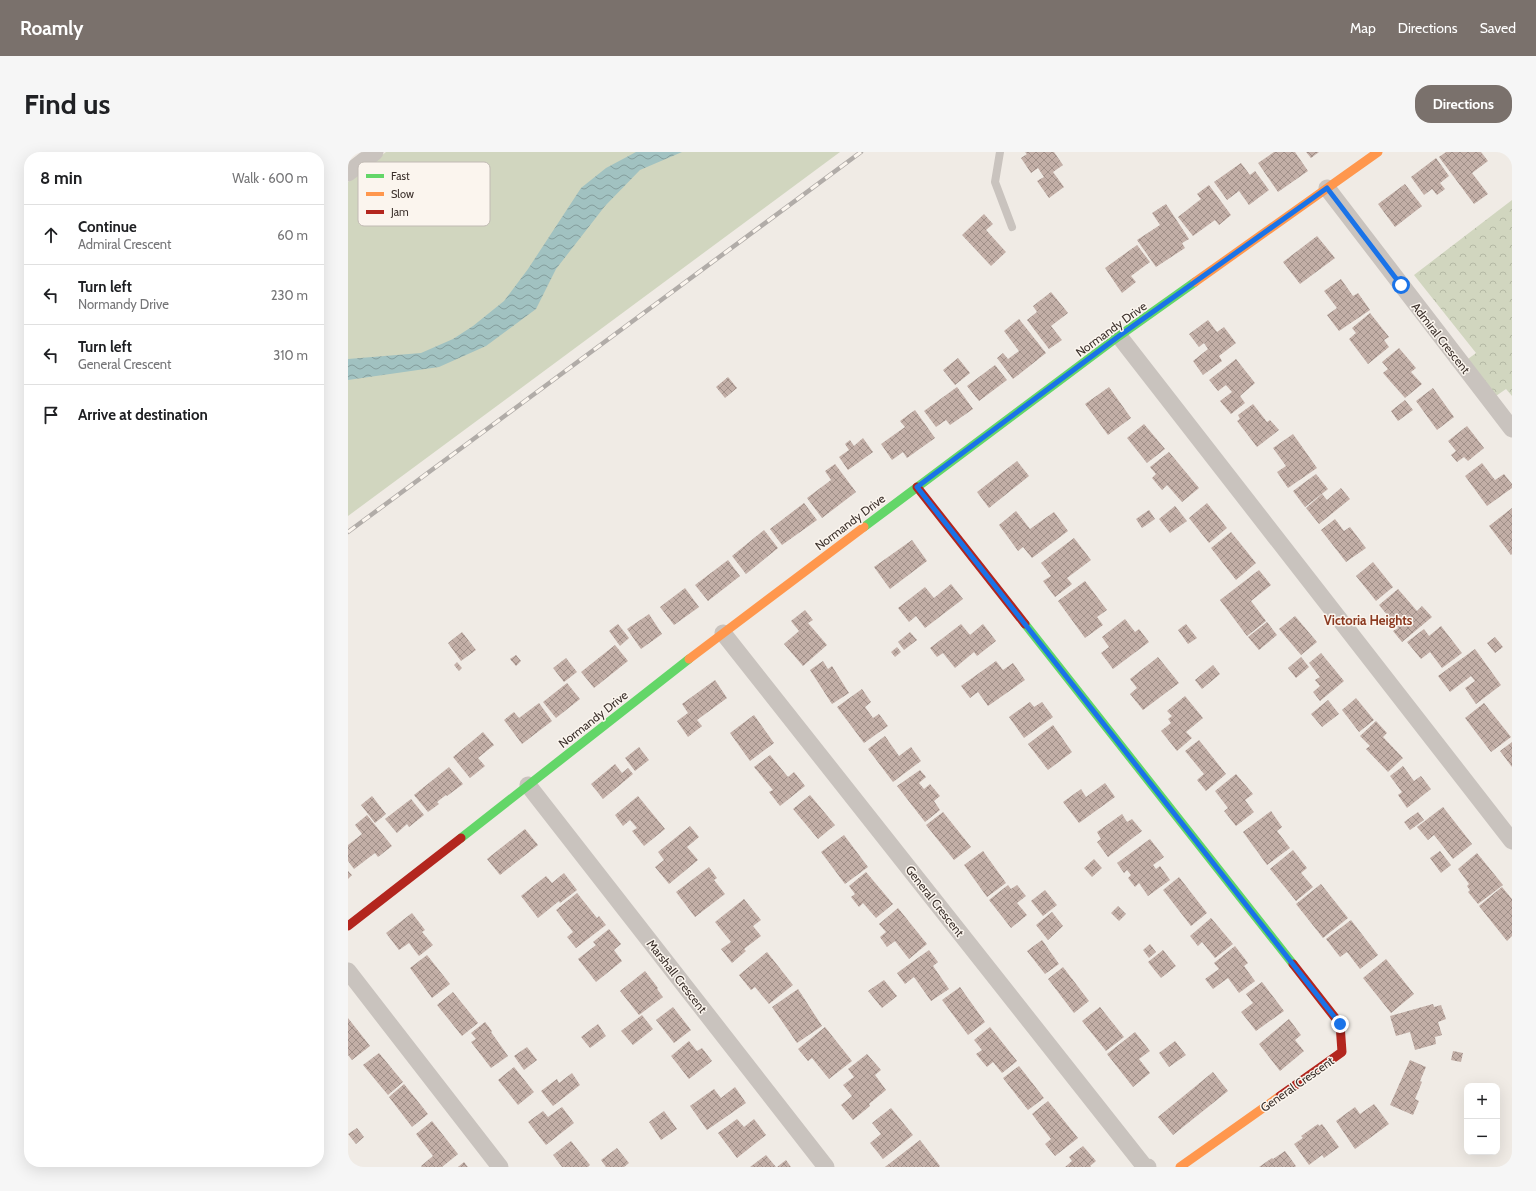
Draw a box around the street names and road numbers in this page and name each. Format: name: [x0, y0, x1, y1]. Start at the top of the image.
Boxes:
street label: Normandy Drive: [1073, 298, 1149, 360]
street label: Admiral Crescent: [1409, 299, 1473, 377]
street label: Normandy Drive: [812, 491, 888, 553]
street label: Normandy Drive: [555, 687, 631, 751]
street label: General Crescent: [903, 862, 967, 940]
street label: Marshall Crescent: [644, 936, 710, 1016]
street label: General Crescent: [1257, 1053, 1337, 1115]

